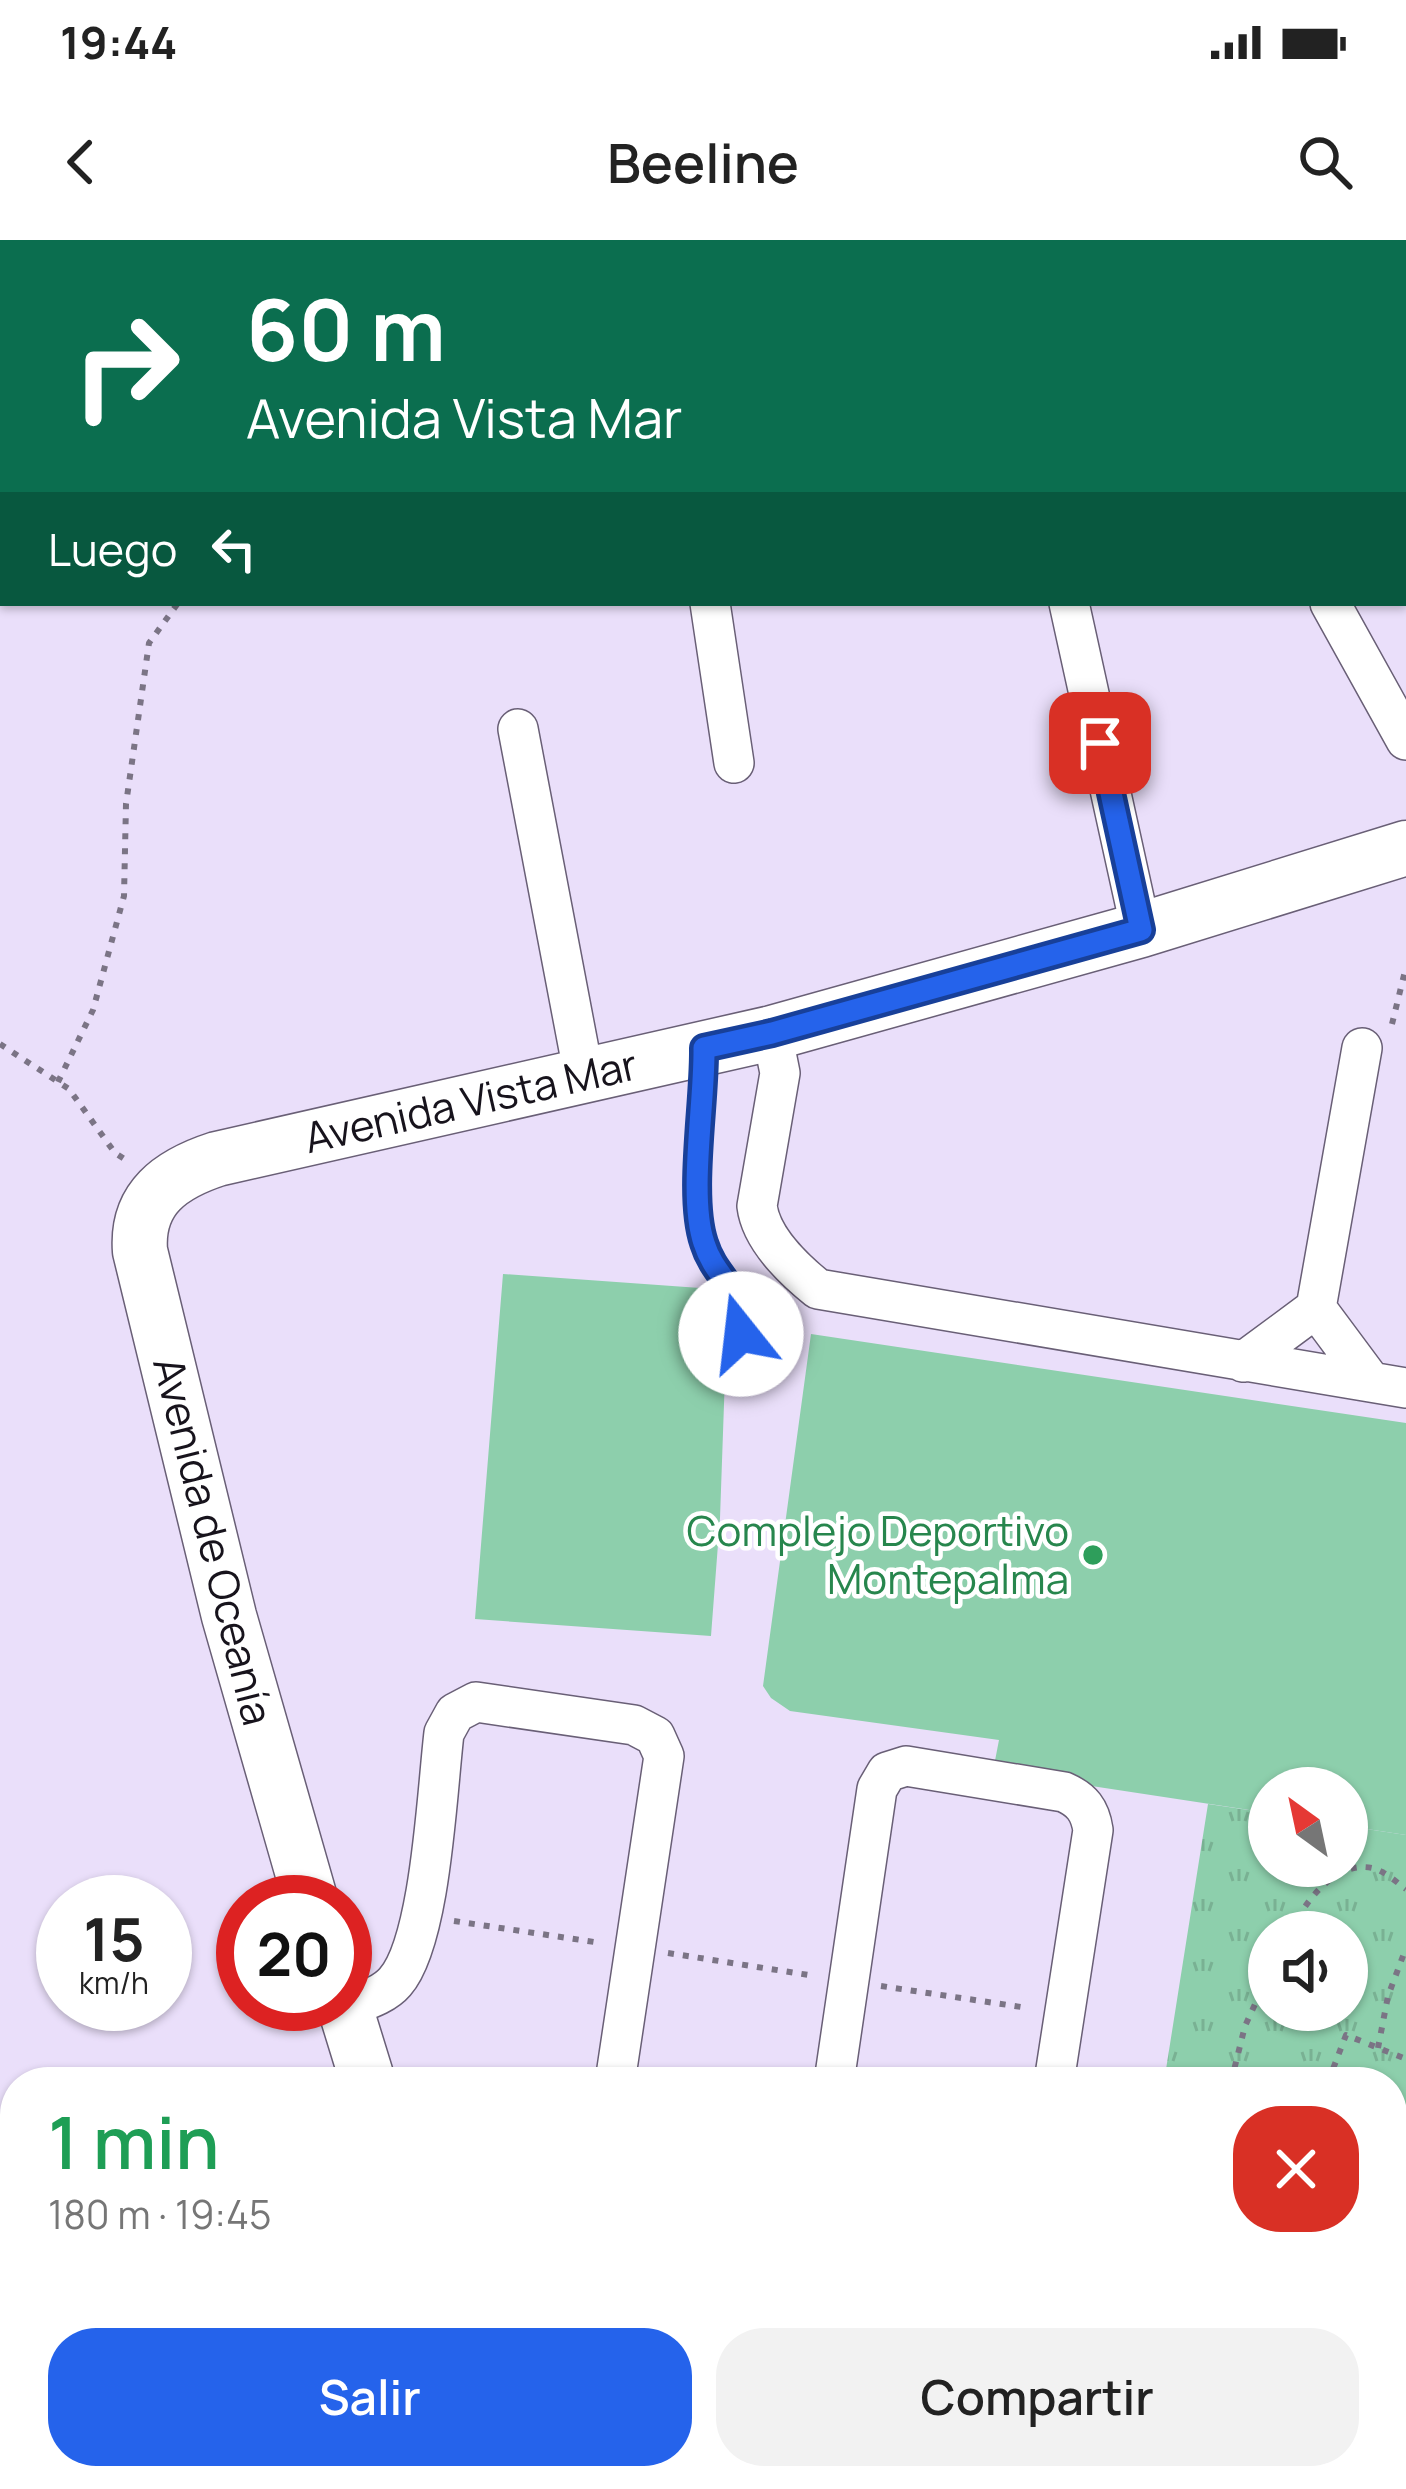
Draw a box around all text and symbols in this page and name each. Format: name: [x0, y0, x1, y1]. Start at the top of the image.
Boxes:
text: 19:44: [60, 11, 177, 73]
text: Beeline: [607, 125, 799, 199]
icon: back: [48, 129, 114, 195]
icon: search: [1292, 129, 1358, 195]
text: 60 m: [246, 271, 446, 386]
icon: right: [48, 288, 204, 444]
text: Avenida Vista Mar: [246, 380, 682, 454]
icon: left: [201, 516, 267, 582]
text: Luego: [48, 518, 177, 580]
pin: [1049, 692, 1151, 794]
icon: arrive: [1067, 710, 1133, 776]
street label: Avenida Vista Mar: [299, 1035, 643, 1166]
position arrow: [678, 1271, 804, 1397]
street label: Avenida de Oceanía: [140, 1351, 288, 1731]
place label: Complejo Deportivo Montepalma: [687, 1501, 1069, 1607]
marker: Complejo Deportivo Montepalma: [1080, 1542, 1106, 1568]
north arrow: [1248, 1767, 1368, 1887]
map controls: [1248, 1767, 1368, 2031]
speed limit sign: 20: [216, 1875, 372, 2031]
text: 15: [83, 1897, 145, 1979]
button: sound: [1248, 1911, 1368, 2031]
text: km/h: [79, 1962, 149, 2003]
text: 1 min: [48, 2092, 220, 2191]
button: close: [1233, 2106, 1359, 2232]
text: 180 m · 19:45: [48, 2187, 272, 2241]
button: Salir: [48, 2328, 692, 2466]
button: Compartir: [716, 2328, 1359, 2466]

